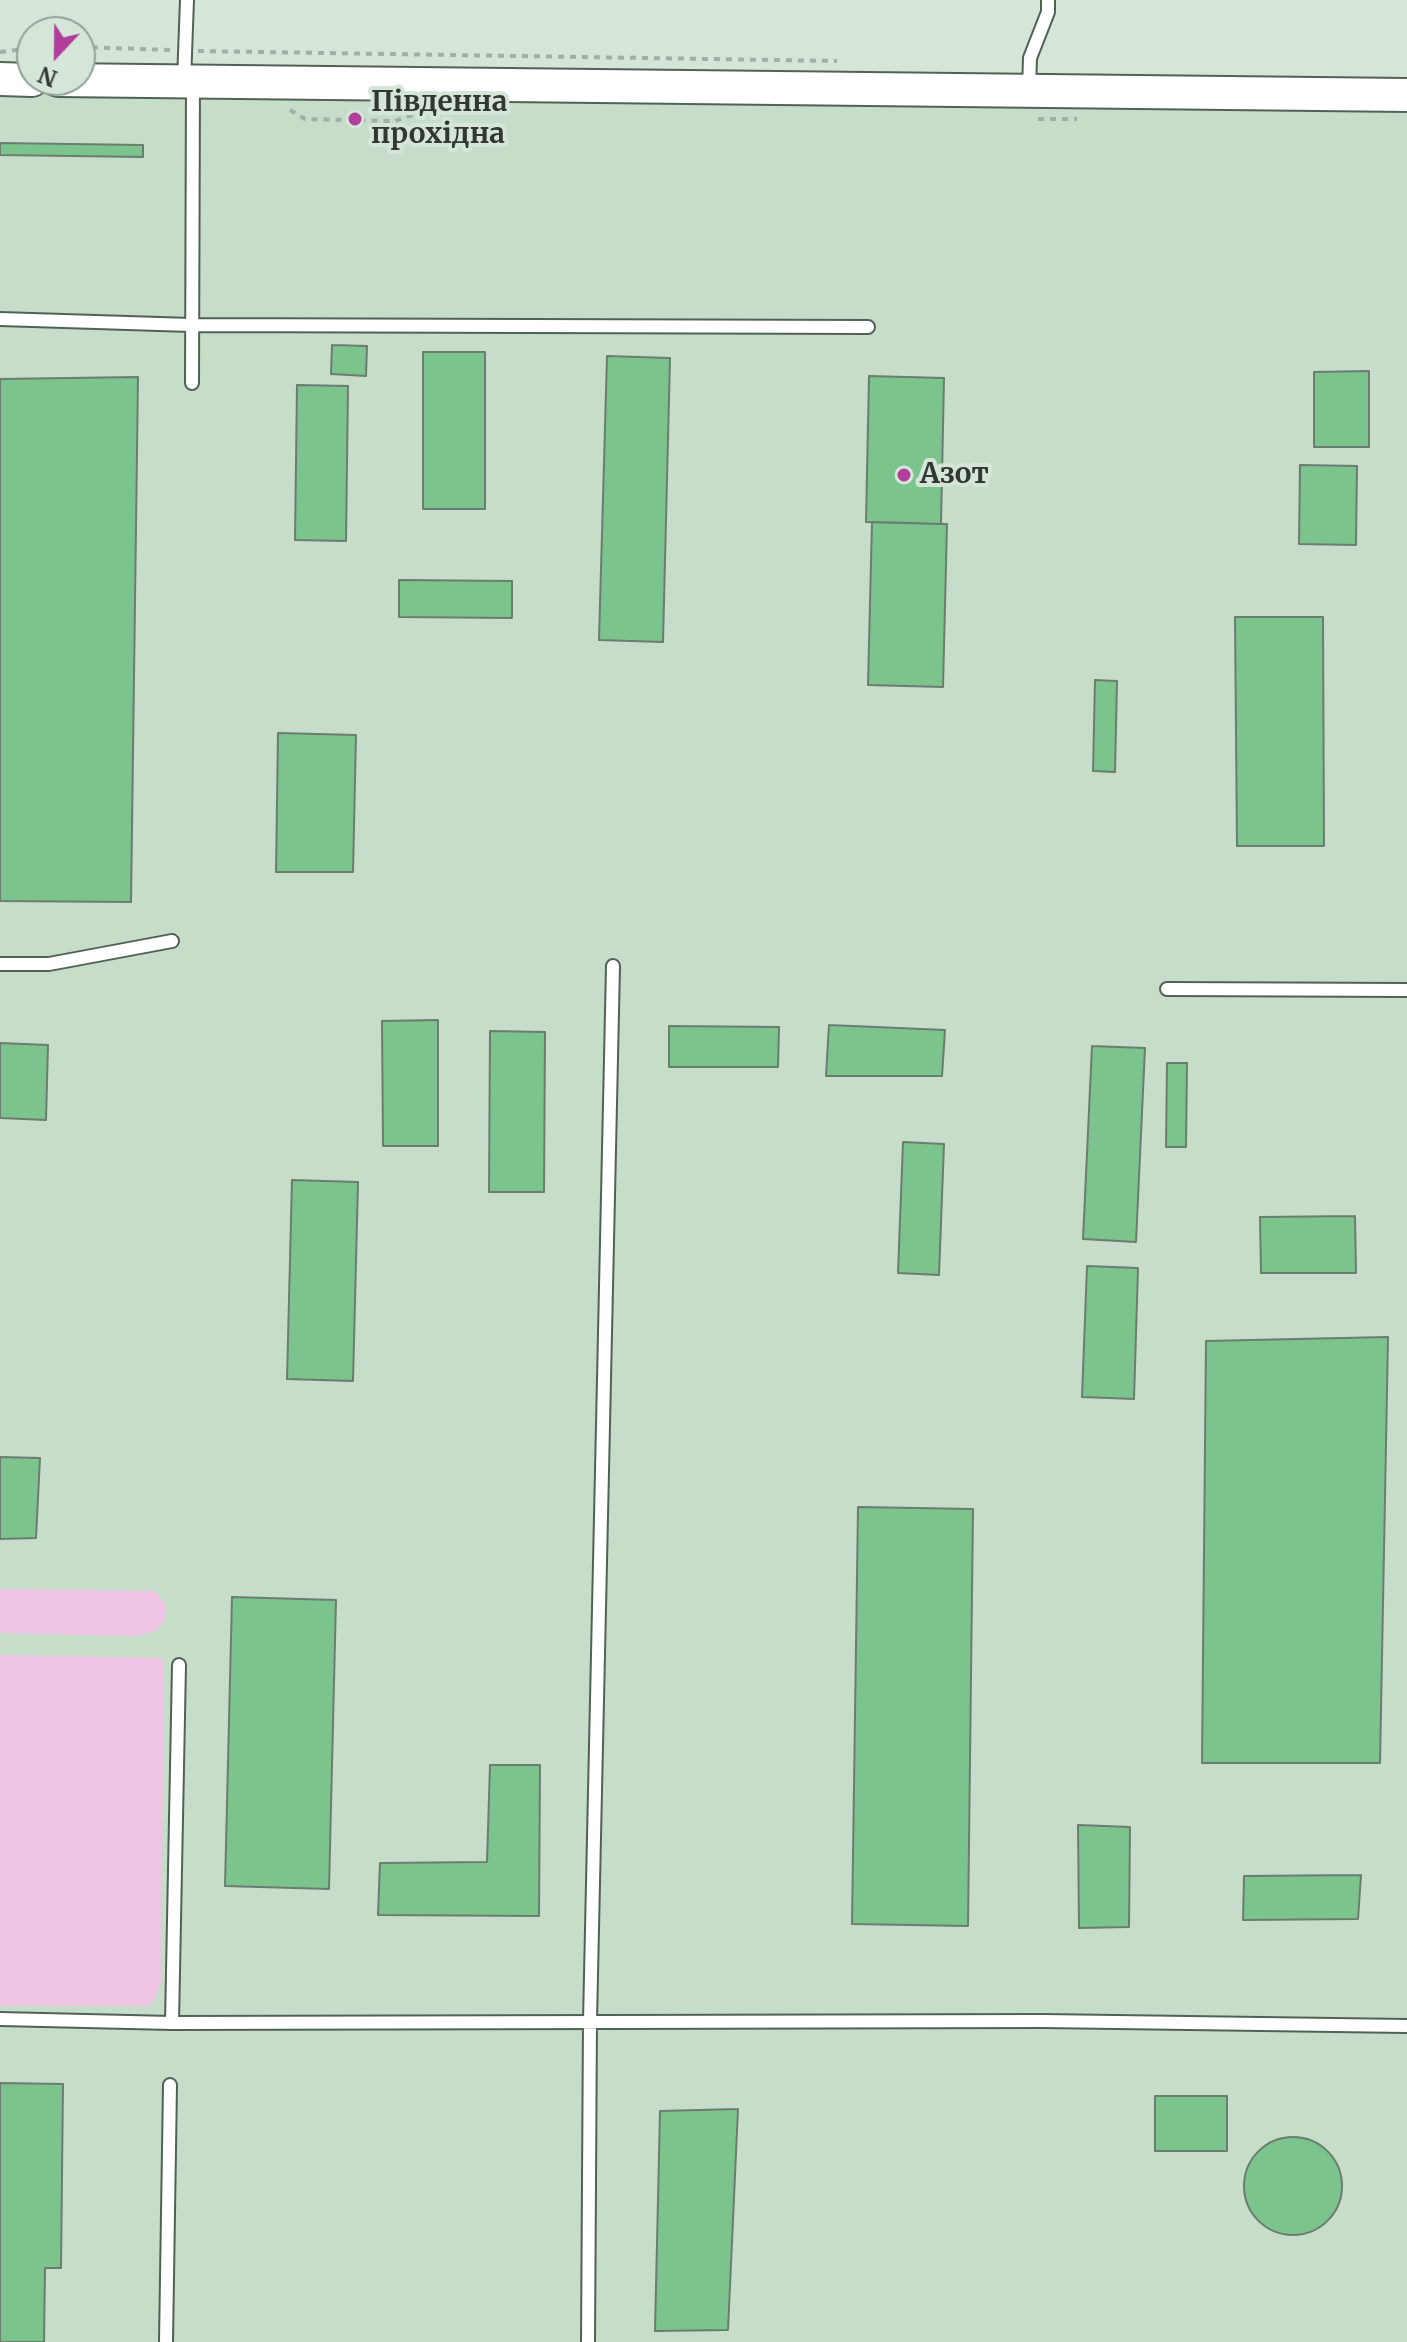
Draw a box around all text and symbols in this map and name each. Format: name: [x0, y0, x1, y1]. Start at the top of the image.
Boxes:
north arrow: [16, 16, 96, 96]
text: N: [34, 60, 61, 93]
place label: Південна прохідна: [371, 86, 507, 152]
marker: Південна прохідна: [346, 110, 364, 128]
place label: Азот: [920, 458, 989, 492]
marker: Азот: [895, 466, 913, 484]

